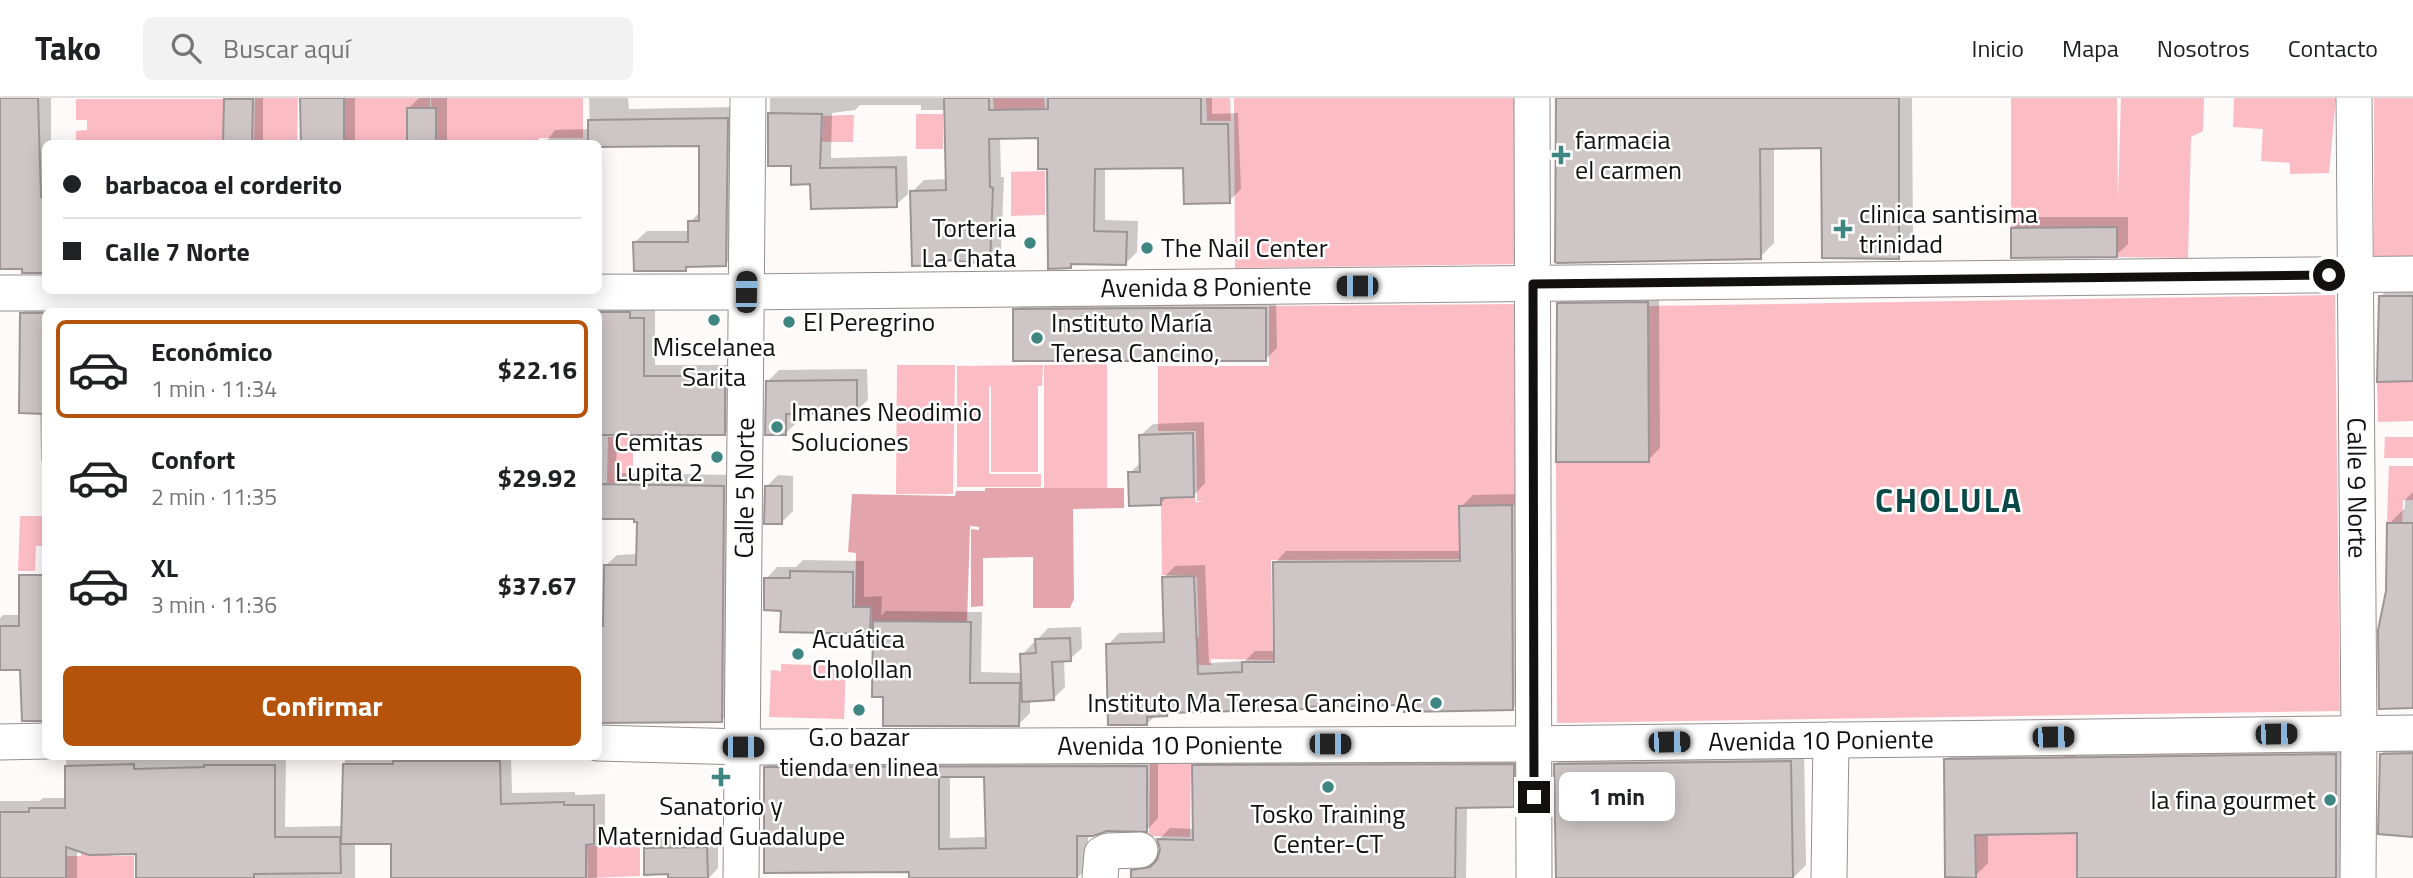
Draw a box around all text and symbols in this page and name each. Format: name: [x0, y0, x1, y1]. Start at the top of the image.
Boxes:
search box: [143, 17, 633, 80]
text: Tako: [35, 23, 101, 73]
icon: search: [167, 29, 205, 67]
text: Buscar aquí: [223, 29, 350, 68]
text: Inicio: [1972, 30, 2024, 66]
text: Mapa: [2062, 30, 2119, 66]
text: Nosotros: [2157, 30, 2250, 66]
text: Contacto: [2288, 30, 2378, 66]
place label: farmacia el carmen: [1575, 120, 1682, 189]
marker: farmacia el carmen: [1553, 147, 1569, 163]
text: barbacoa el corderito: [105, 165, 342, 204]
place label: clinica santisima trinidad: [1859, 194, 2038, 263]
place label: Torteria La Chata: [922, 208, 1016, 277]
marker: clinica santisima trinidad: [1833, 219, 1853, 239]
place label: The Nail Center: [1161, 228, 1328, 267]
text: Calle 7 Norte: [105, 232, 250, 271]
marker: Torteria La Chata: [1022, 235, 1038, 251]
marker: The Nail Center: [1139, 240, 1155, 256]
route start: [2313, 259, 2345, 291]
street label: Avenida 8 Poniente: [1100, 266, 1312, 307]
car: [736, 271, 757, 313]
car: [1337, 276, 1379, 297]
place label: El Peregrino: [803, 302, 935, 341]
place label: Instituto María Teresa Cancino,: [1051, 303, 1220, 372]
marker: Miscelanea Sarita: [706, 312, 722, 328]
marker: El Peregrino: [781, 314, 797, 330]
place label: Miscelanea Sarita: [652, 327, 776, 396]
marker: Instituto María Teresa Cancino,: [1029, 330, 1045, 346]
text: Económico: [151, 332, 273, 371]
icon: car: [67, 338, 130, 401]
text: $22.16: [498, 350, 577, 389]
text: 1 min · 11:34: [151, 371, 277, 406]
place label: Imanes Neodimio Soluciones: [791, 392, 982, 461]
street label: Calle 5 Norte: [724, 417, 764, 559]
street label: Calle 9 Norte: [2338, 417, 2378, 559]
marker: Imanes Neodimio Soluciones: [769, 419, 785, 435]
place label: Cemitas Lupita 2: [614, 422, 703, 491]
text: Confort: [151, 440, 235, 479]
icon: car: [67, 446, 130, 509]
marker: Cemitas Lupita 2: [709, 449, 725, 465]
text: $29.92: [498, 458, 577, 497]
district label: CHOLULA: [1875, 475, 2023, 525]
text: 2 min · 11:35: [151, 479, 277, 514]
text: XL: [151, 548, 178, 587]
icon: car: [67, 554, 130, 617]
text: $37.67: [498, 566, 577, 605]
text: 3 min · 11:36: [151, 587, 277, 622]
place label: Acuática Cholollan: [812, 619, 913, 688]
marker: Acuática Cholollan: [790, 646, 806, 662]
button: Confirmar: [63, 666, 581, 746]
place label: Instituto Ma Teresa Cancino Ac: [1087, 683, 1422, 722]
marker: Instituto Ma Teresa Cancino Ac: [1428, 695, 1444, 711]
marker: G.o bazar tienda en linea: [851, 702, 867, 718]
place label: G.o bazar tienda en linea: [779, 717, 939, 786]
street label: Avenida 10 Poniente: [1708, 719, 1934, 761]
car: [2255, 723, 2298, 745]
street label: Avenida 10 Poniente: [1057, 725, 1283, 765]
car: [2032, 726, 2075, 748]
car: [1648, 731, 1691, 753]
car: [1310, 734, 1352, 755]
car: [723, 737, 765, 758]
marker: Sanatorio y Maternidad Guadalupe: [711, 767, 731, 787]
callout: 1 min: [1558, 772, 1674, 822]
marker: Tosko Training Center-CT: [1320, 779, 1336, 795]
text: 1 min: [1589, 779, 1645, 814]
place label: la fina gourmet: [2150, 780, 2316, 819]
route end: [1518, 781, 1550, 813]
place label: Sanatorio y Maternidad Guadalupe: [597, 786, 845, 855]
marker: la fina gourmet: [2322, 792, 2338, 808]
place label: Tosko Training Center-CT: [1251, 794, 1405, 863]

